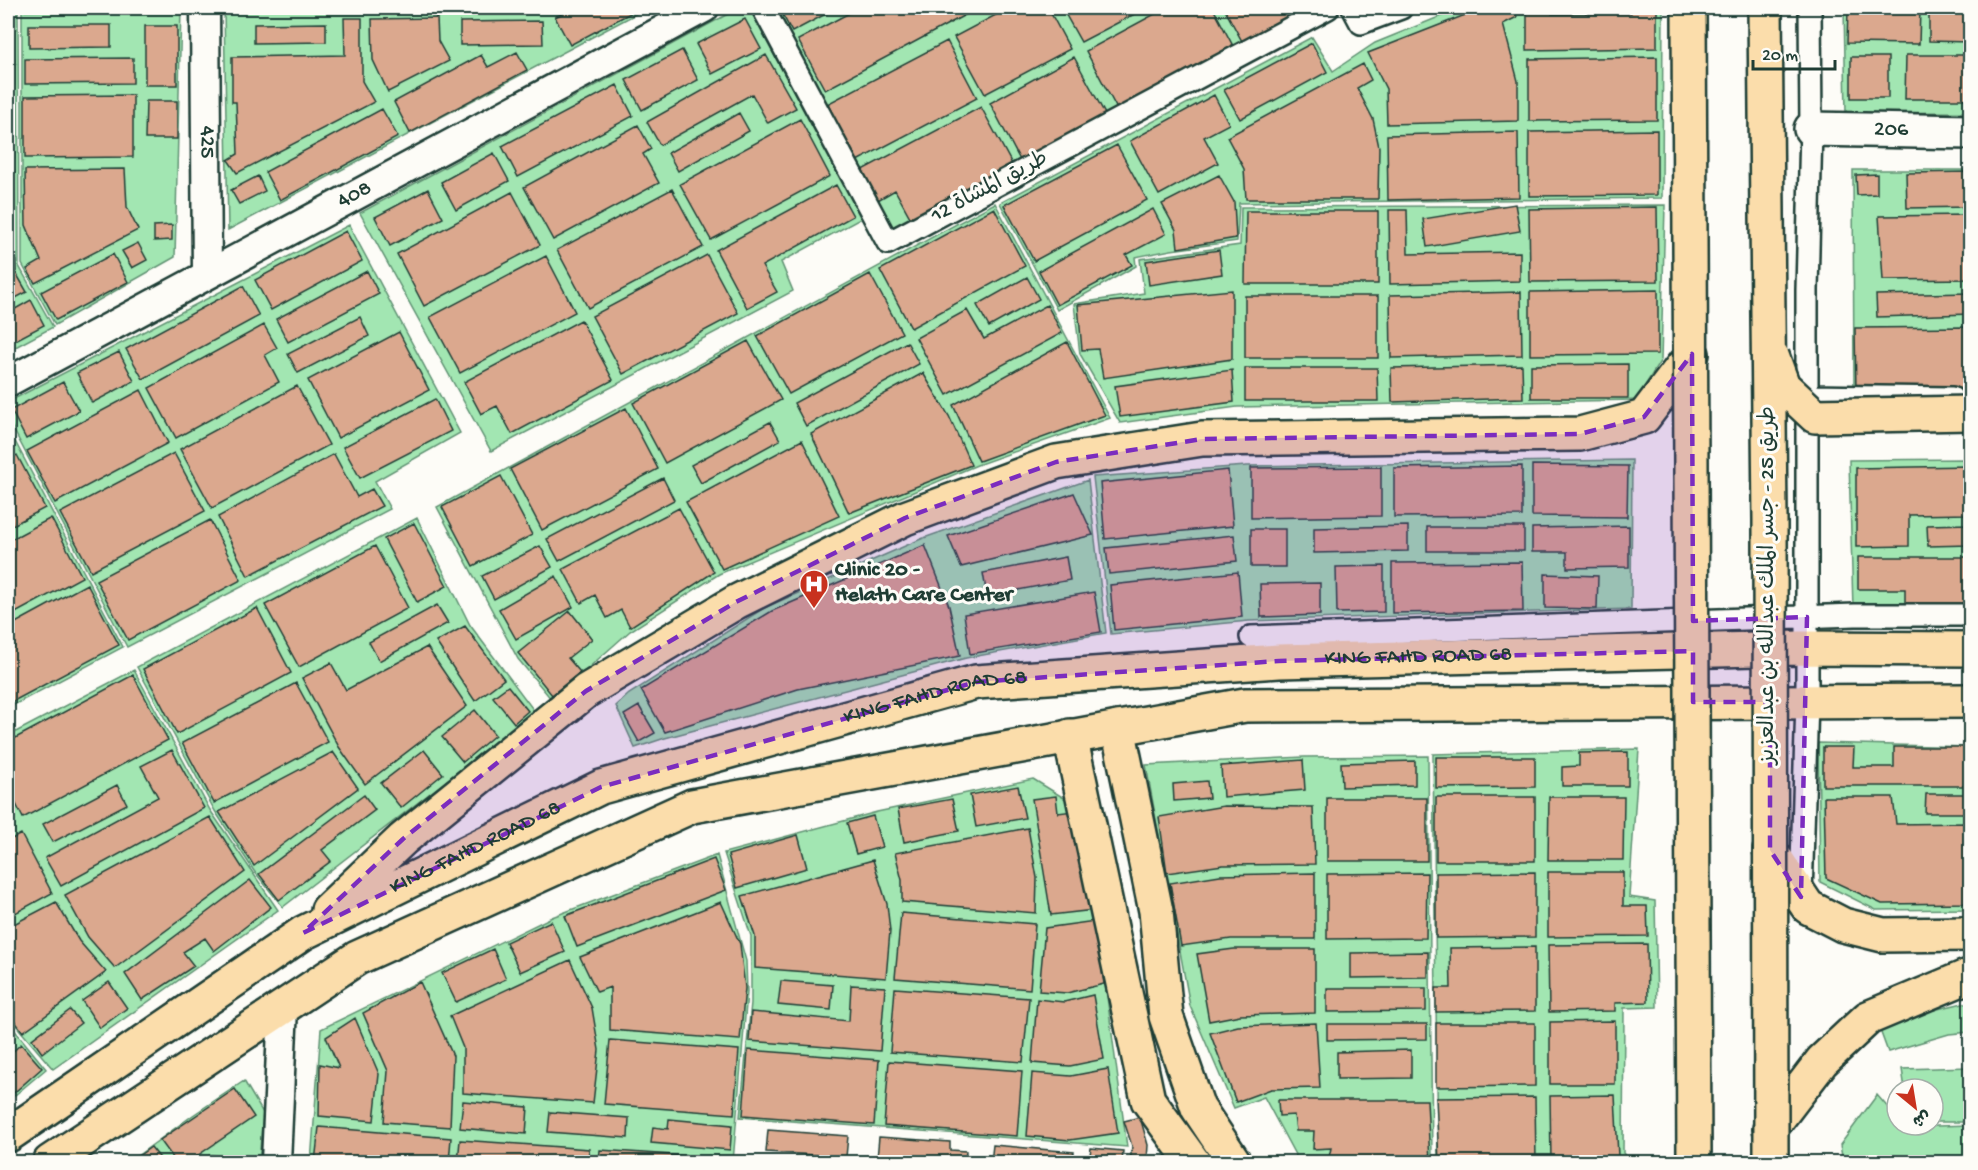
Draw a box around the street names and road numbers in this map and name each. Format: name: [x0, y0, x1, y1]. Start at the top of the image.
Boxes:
street label: 206: [1874, 117, 1909, 144]
street label: 425: [193, 126, 219, 158]
street label: طريق المشاة 12: [926, 146, 1053, 230]
street label: 408: [334, 176, 377, 215]
street label: طريق 25 - جسر الملك عبدالله بن عبدالعزيز: [1756, 406, 1782, 766]
street label: KING FAHD ROAD 68: [1324, 642, 1513, 673]
street label: KING FAHD ROAD 68: [841, 665, 1028, 731]
street label: KING FAHD ROAD 68: [386, 795, 566, 901]

